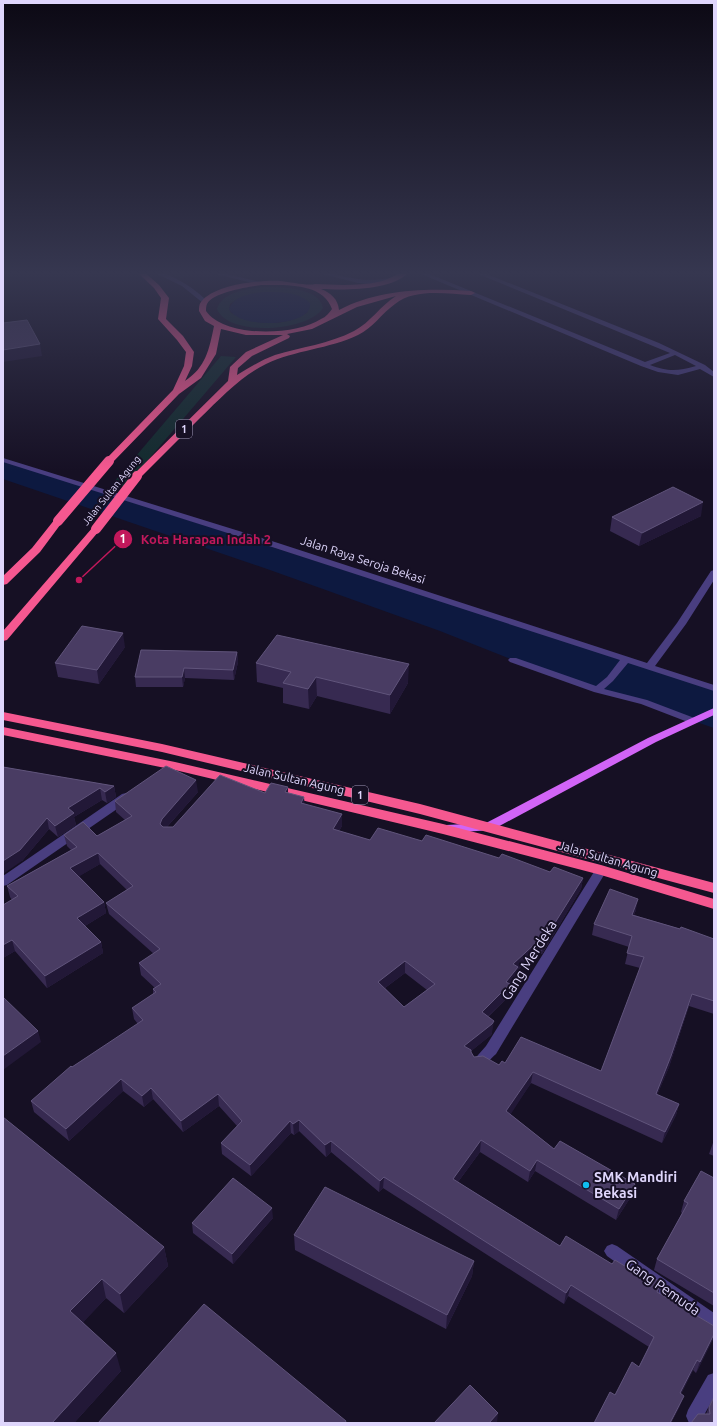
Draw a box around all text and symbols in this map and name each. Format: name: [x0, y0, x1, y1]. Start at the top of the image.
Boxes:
road number: 1: [176, 420, 192, 438]
street label: Jalan Sultan Agung: [80, 453, 143, 527]
callout: Kota Harapan Indah 2: [113, 527, 279, 552]
text: 1: [120, 532, 126, 545]
text: Kota Harapan Indah 2: [141, 532, 271, 546]
street label: Jalan Raya Seroja Bekasi: [299, 533, 427, 586]
street label: Jalan Sultan Agung: [242, 761, 346, 796]
road number: 1: [352, 786, 368, 804]
street label: Jalan Sultan Agung: [557, 838, 659, 879]
street label: Gang Merdeka: [498, 917, 560, 1003]
place label: SMK Mandiri Bekasi: [594, 1169, 677, 1201]
marker: SMK Mandiri Bekasi: [581, 1180, 591, 1190]
street label: Gang Pemuda: [623, 1255, 703, 1319]

